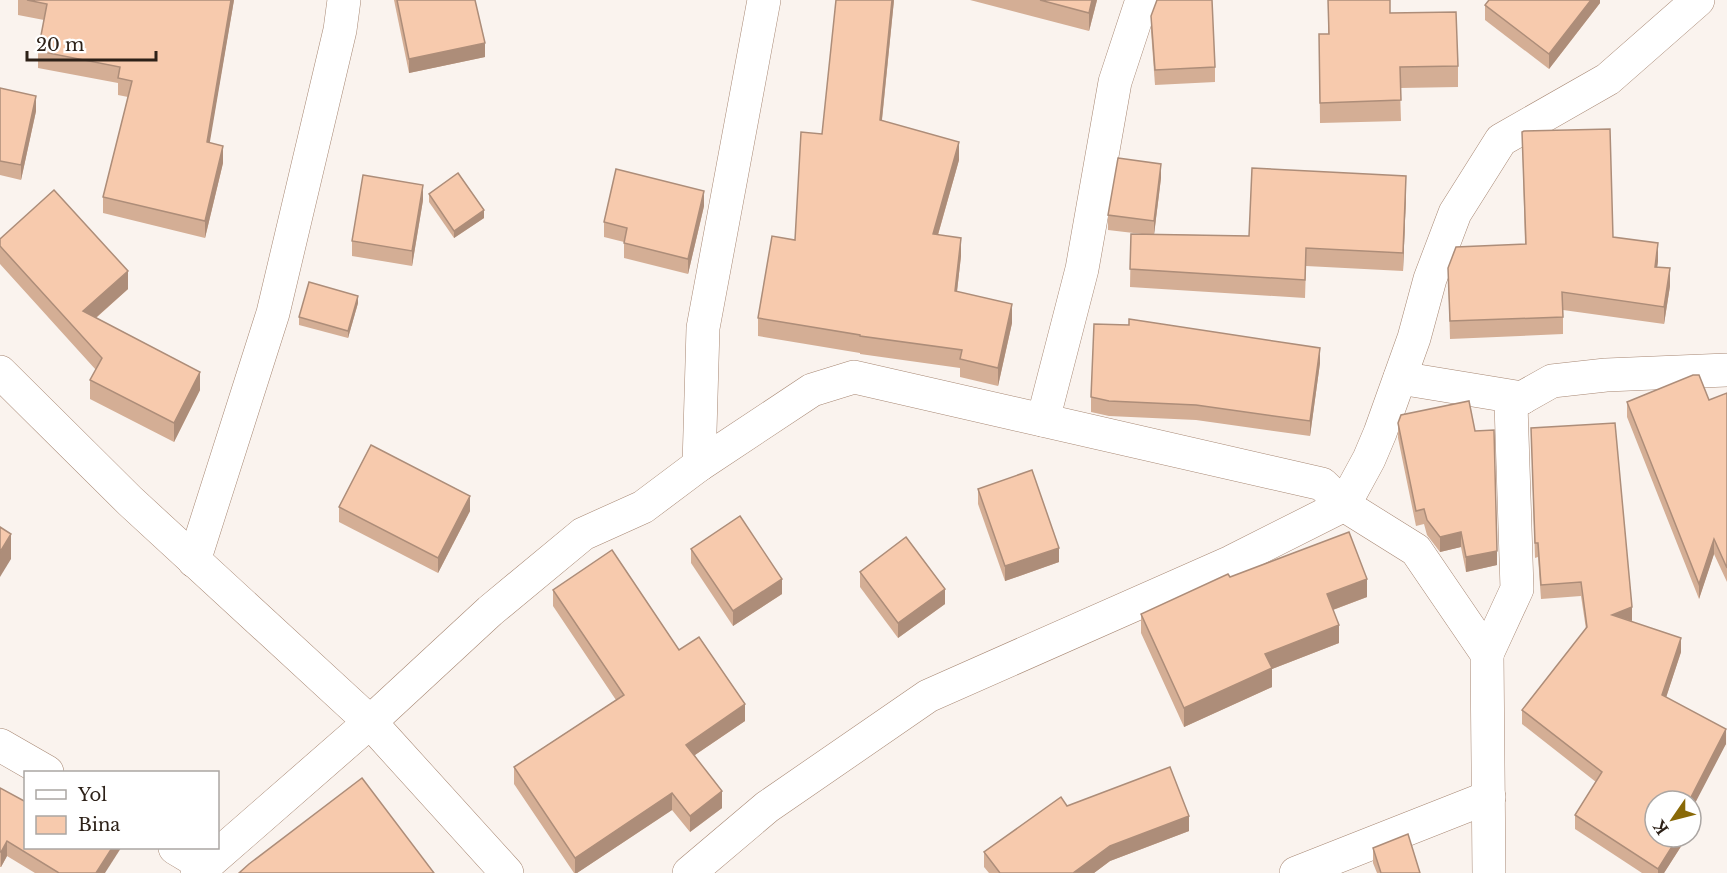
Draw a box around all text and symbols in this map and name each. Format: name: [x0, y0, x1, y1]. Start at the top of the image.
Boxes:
scale bar: [27, 24, 156, 62]
text: 20 m: [36, 34, 84, 56]
legend: [24, 771, 219, 849]
text: Yol: [77, 784, 107, 806]
north arrow: [1643, 789, 1703, 849]
text: Bina: [78, 814, 120, 836]
text: K: [1648, 816, 1673, 839]

